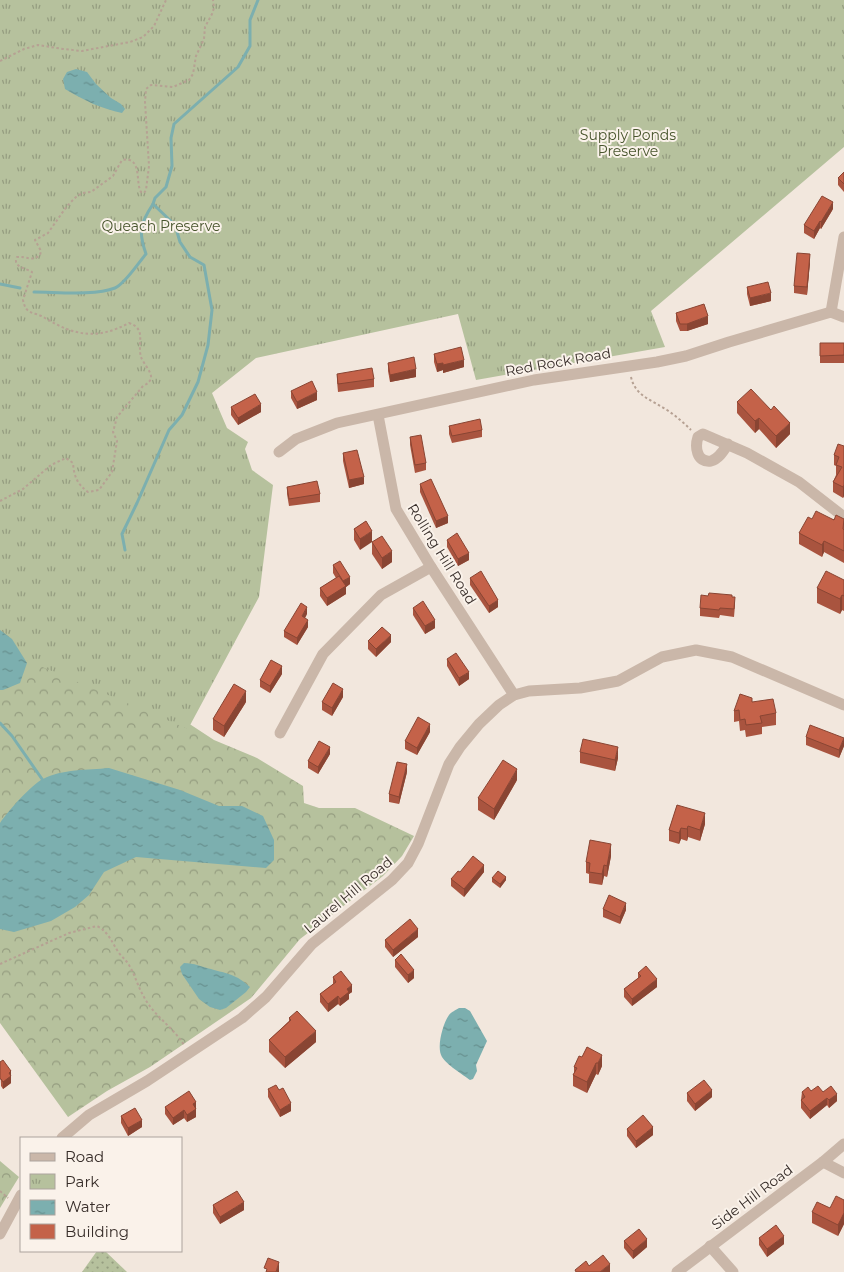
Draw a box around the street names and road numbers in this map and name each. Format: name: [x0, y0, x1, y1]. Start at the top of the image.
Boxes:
street label: Red Rock Road: [504, 344, 612, 380]
street label: Rolling Hill Road: [404, 500, 480, 608]
street label: Laurel Hill Road: [300, 853, 396, 937]
street label: Side Hill Road: [708, 1161, 796, 1233]

